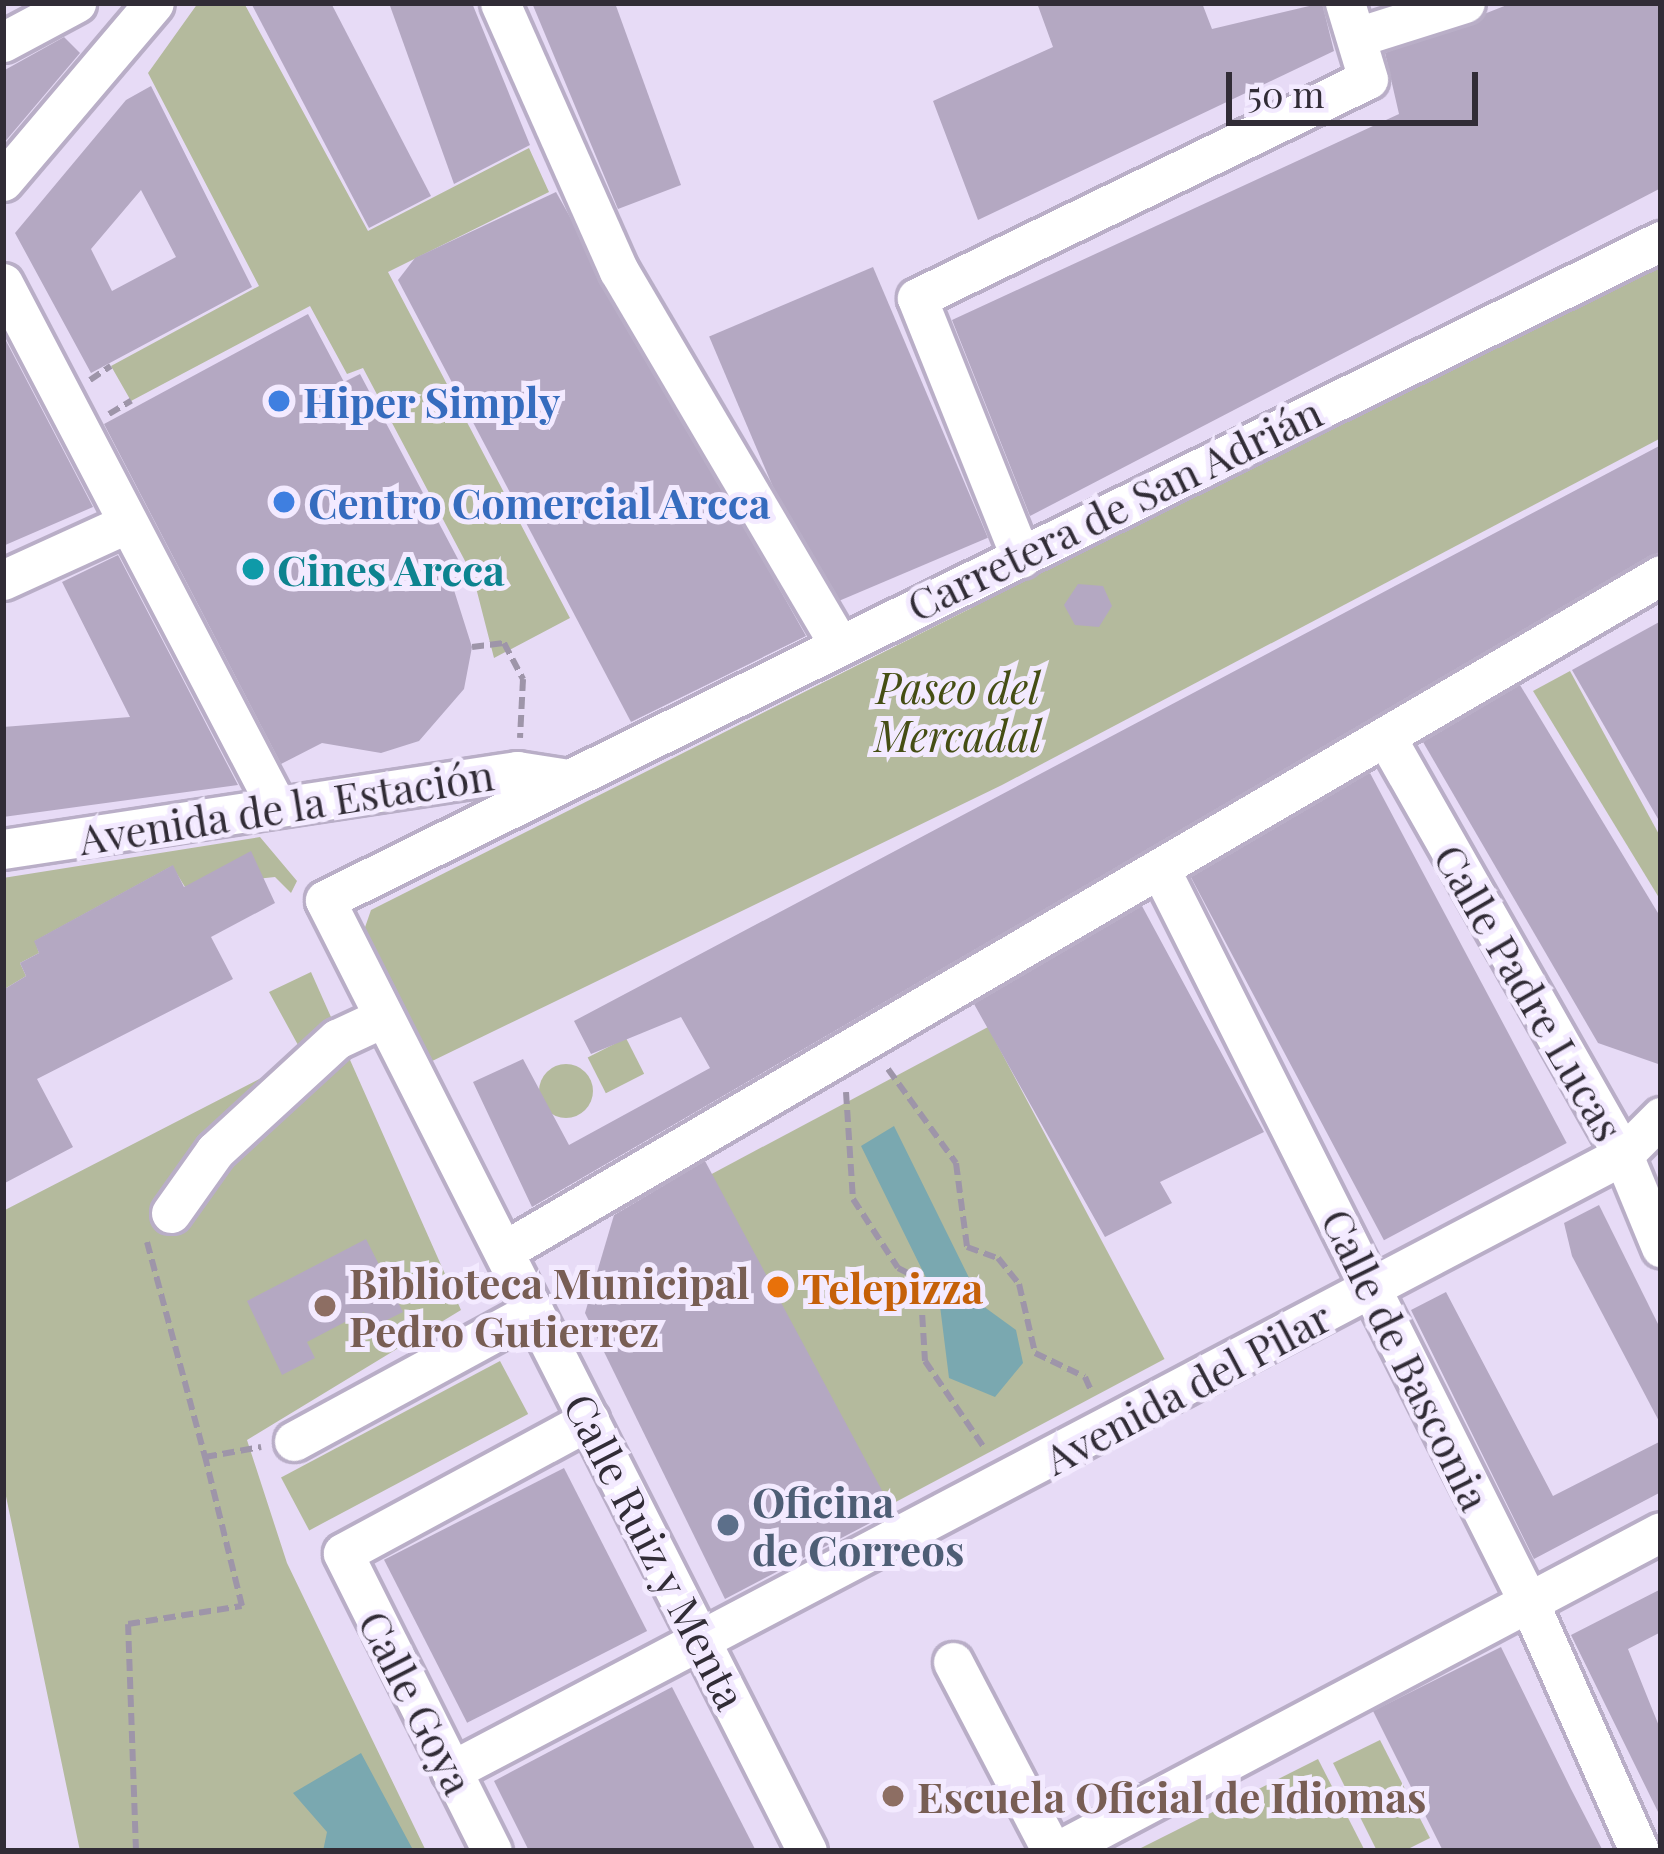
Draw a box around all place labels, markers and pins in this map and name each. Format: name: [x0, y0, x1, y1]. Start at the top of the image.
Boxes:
place label: Hiper Simply: [303, 376, 561, 426]
marker: Hiper Simply: [266, 388, 292, 414]
place label: Centro Comercial Arcca: [308, 477, 772, 527]
marker: Centro Comercial Arcca: [271, 489, 297, 515]
place label: Cines Arcca: [277, 544, 506, 594]
marker: Cines Arcca: [240, 556, 266, 582]
place label: Biblioteca Municipal Pedro Gutierrez: [349, 1257, 750, 1356]
place label: Telepizza: [802, 1262, 983, 1312]
marker: Telepizza: [765, 1274, 791, 1300]
marker: Biblioteca Municipal Pedro Gutierrez: [312, 1293, 338, 1319]
place label: Oficina de Correos: [752, 1476, 964, 1574]
marker: Oficina de Correos: [715, 1512, 741, 1538]
place label: Escuela Oficial de Idiomas: [917, 1771, 1427, 1821]
marker: Escuela Oficial de Idiomas: [880, 1783, 906, 1809]

